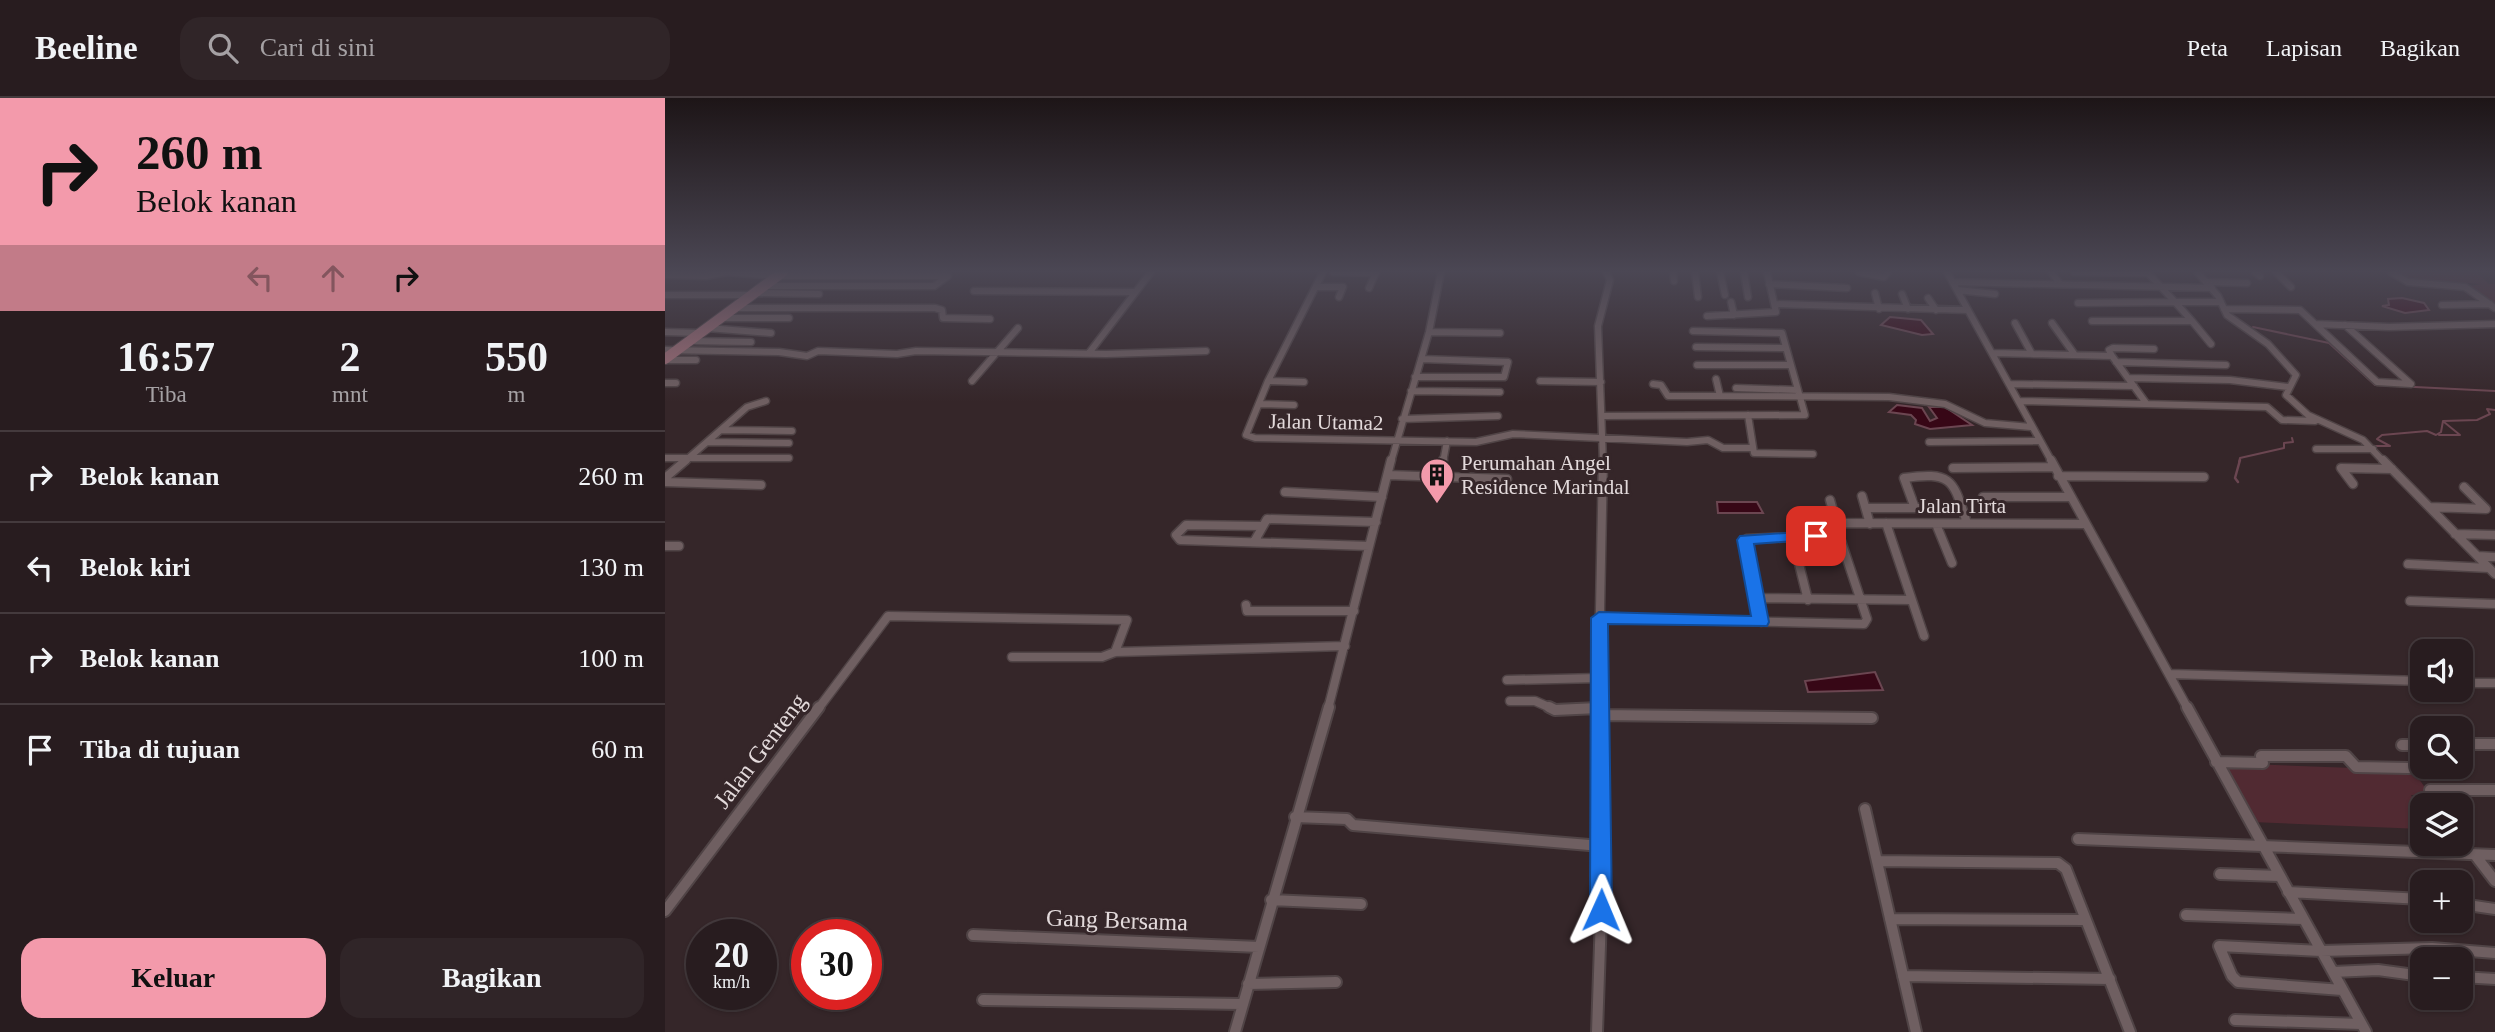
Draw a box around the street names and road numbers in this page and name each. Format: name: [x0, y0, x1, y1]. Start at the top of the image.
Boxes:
street label: Jalan Utama2: [1268, 409, 1384, 435]
street label: Jalan Tirta: [1918, 494, 2007, 518]
street label: Jalan Genteng: [709, 689, 811, 813]
street label: Gang Bersama: [1046, 905, 1189, 935]

